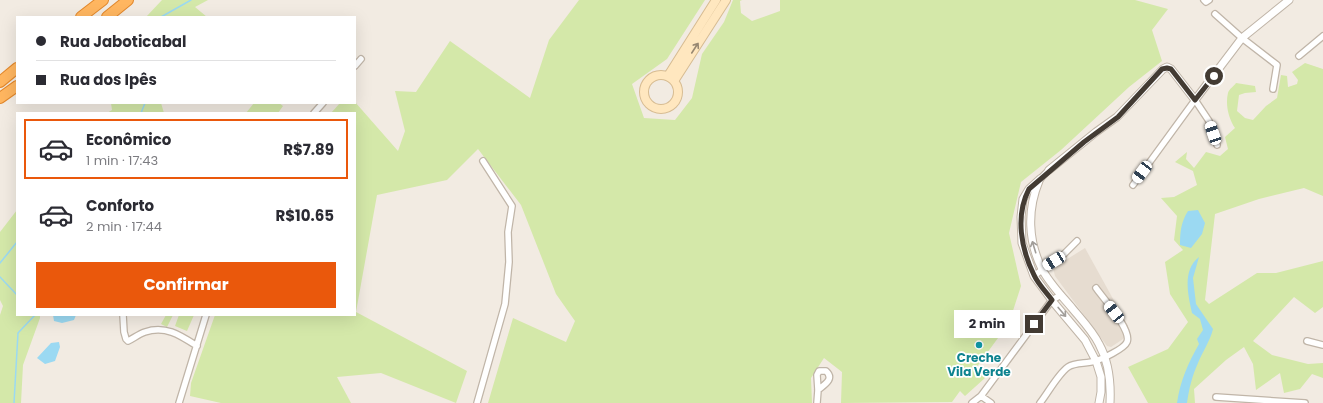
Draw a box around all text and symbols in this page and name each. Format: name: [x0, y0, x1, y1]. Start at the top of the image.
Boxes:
text: Rua Jaboticabal: [60, 31, 186, 52]
one-way arrow: [692, 42, 700, 54]
route start: [1205, 67, 1223, 85]
text: Rua dos Ipês: [60, 69, 157, 90]
car: [1203, 120, 1223, 146]
text: Econômico: [86, 129, 171, 150]
icon: car: [38, 131, 74, 167]
text: R$7.89: [283, 139, 334, 160]
text: 1 min · 17:43: [86, 151, 158, 170]
car: [1130, 159, 1154, 185]
text: Conforto: [86, 195, 154, 216]
icon: car: [38, 197, 74, 233]
text: R$10.65: [275, 205, 334, 226]
text: 2 min · 17:44: [86, 217, 162, 236]
one-way arrow: [1030, 241, 1037, 254]
car: [1041, 250, 1067, 272]
button: Confirmar: [36, 262, 336, 308]
car: [1102, 299, 1126, 325]
one-way arrow: [1057, 306, 1066, 317]
callout: 2 min: [954, 310, 1020, 338]
text: 2 min: [969, 314, 1005, 333]
route end: [1025, 315, 1043, 333]
marker: Creche Vila Verde: [974, 340, 984, 350]
place label: Creche Vila Verde: [947, 349, 1011, 380]

